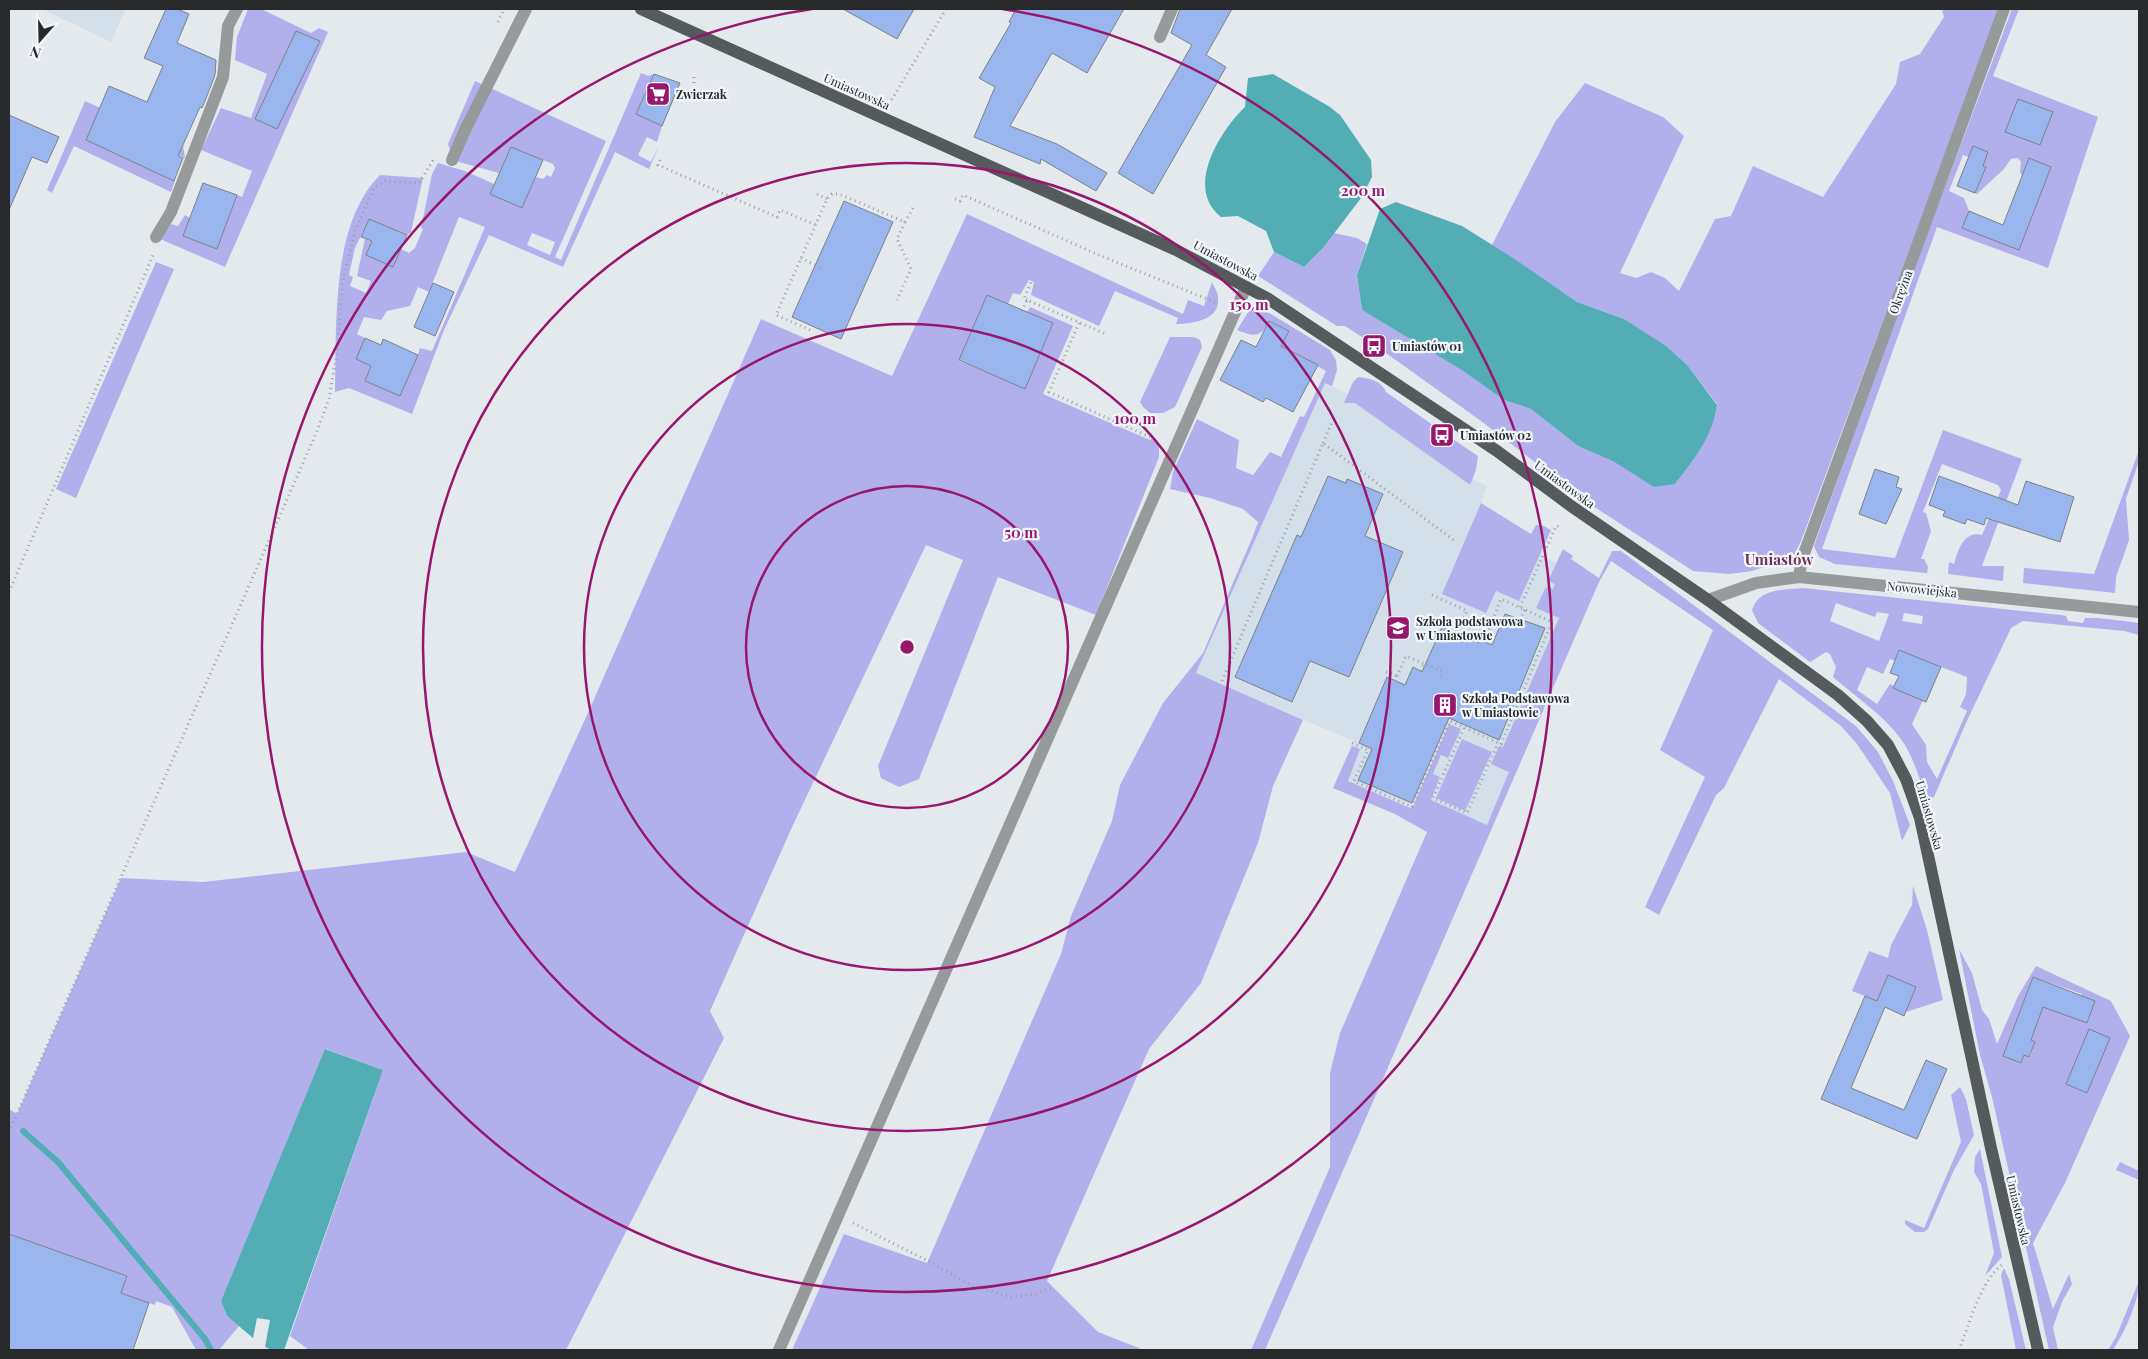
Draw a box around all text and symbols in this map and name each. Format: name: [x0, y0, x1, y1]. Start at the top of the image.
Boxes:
north arrow: [15, 15, 65, 65]
text: N: [27, 42, 43, 63]
street label: Umiastowska: [821, 69, 893, 113]
supermarket icon: Zwierzak: [645, 81, 671, 107]
place label: Zwierzak: [676, 86, 728, 102]
text: 200 m: [1341, 180, 1386, 200]
street label: Umiastowska: [1191, 236, 1261, 284]
street label: Okrężna: [1885, 268, 1915, 316]
text: 150 m: [1229, 294, 1269, 314]
bus stop icon: Umiastów 01: [1361, 333, 1387, 359]
place label: Umiastów 01: [1392, 338, 1462, 354]
text: 100 m: [1114, 408, 1157, 428]
bus stop icon: Umiastów 02: [1429, 422, 1455, 448]
place label: Umiastów 02: [1460, 427, 1531, 443]
street label: Umiastowska: [1531, 457, 1599, 511]
text: 50 m: [1004, 522, 1038, 542]
district label: Umiastów: [1745, 549, 1813, 569]
street label: Nowowiejska: [1886, 577, 1958, 601]
place label: Szkoła podstawowa w Umiastowie: [1415, 613, 1524, 643]
school or university icon: Szkoła podstawowa w Umiastowie: [1385, 615, 1411, 641]
centre of rings: [898, 638, 916, 656]
place label: Szkoła Podstawowa w Umiastowie: [1461, 690, 1570, 720]
building icon: Szkoła Podstawowa w Umiastowie: [1432, 692, 1458, 718]
street label: Umiastowska: [1912, 779, 1948, 851]
street label: Umiastowska: [2003, 1173, 2035, 1247]

